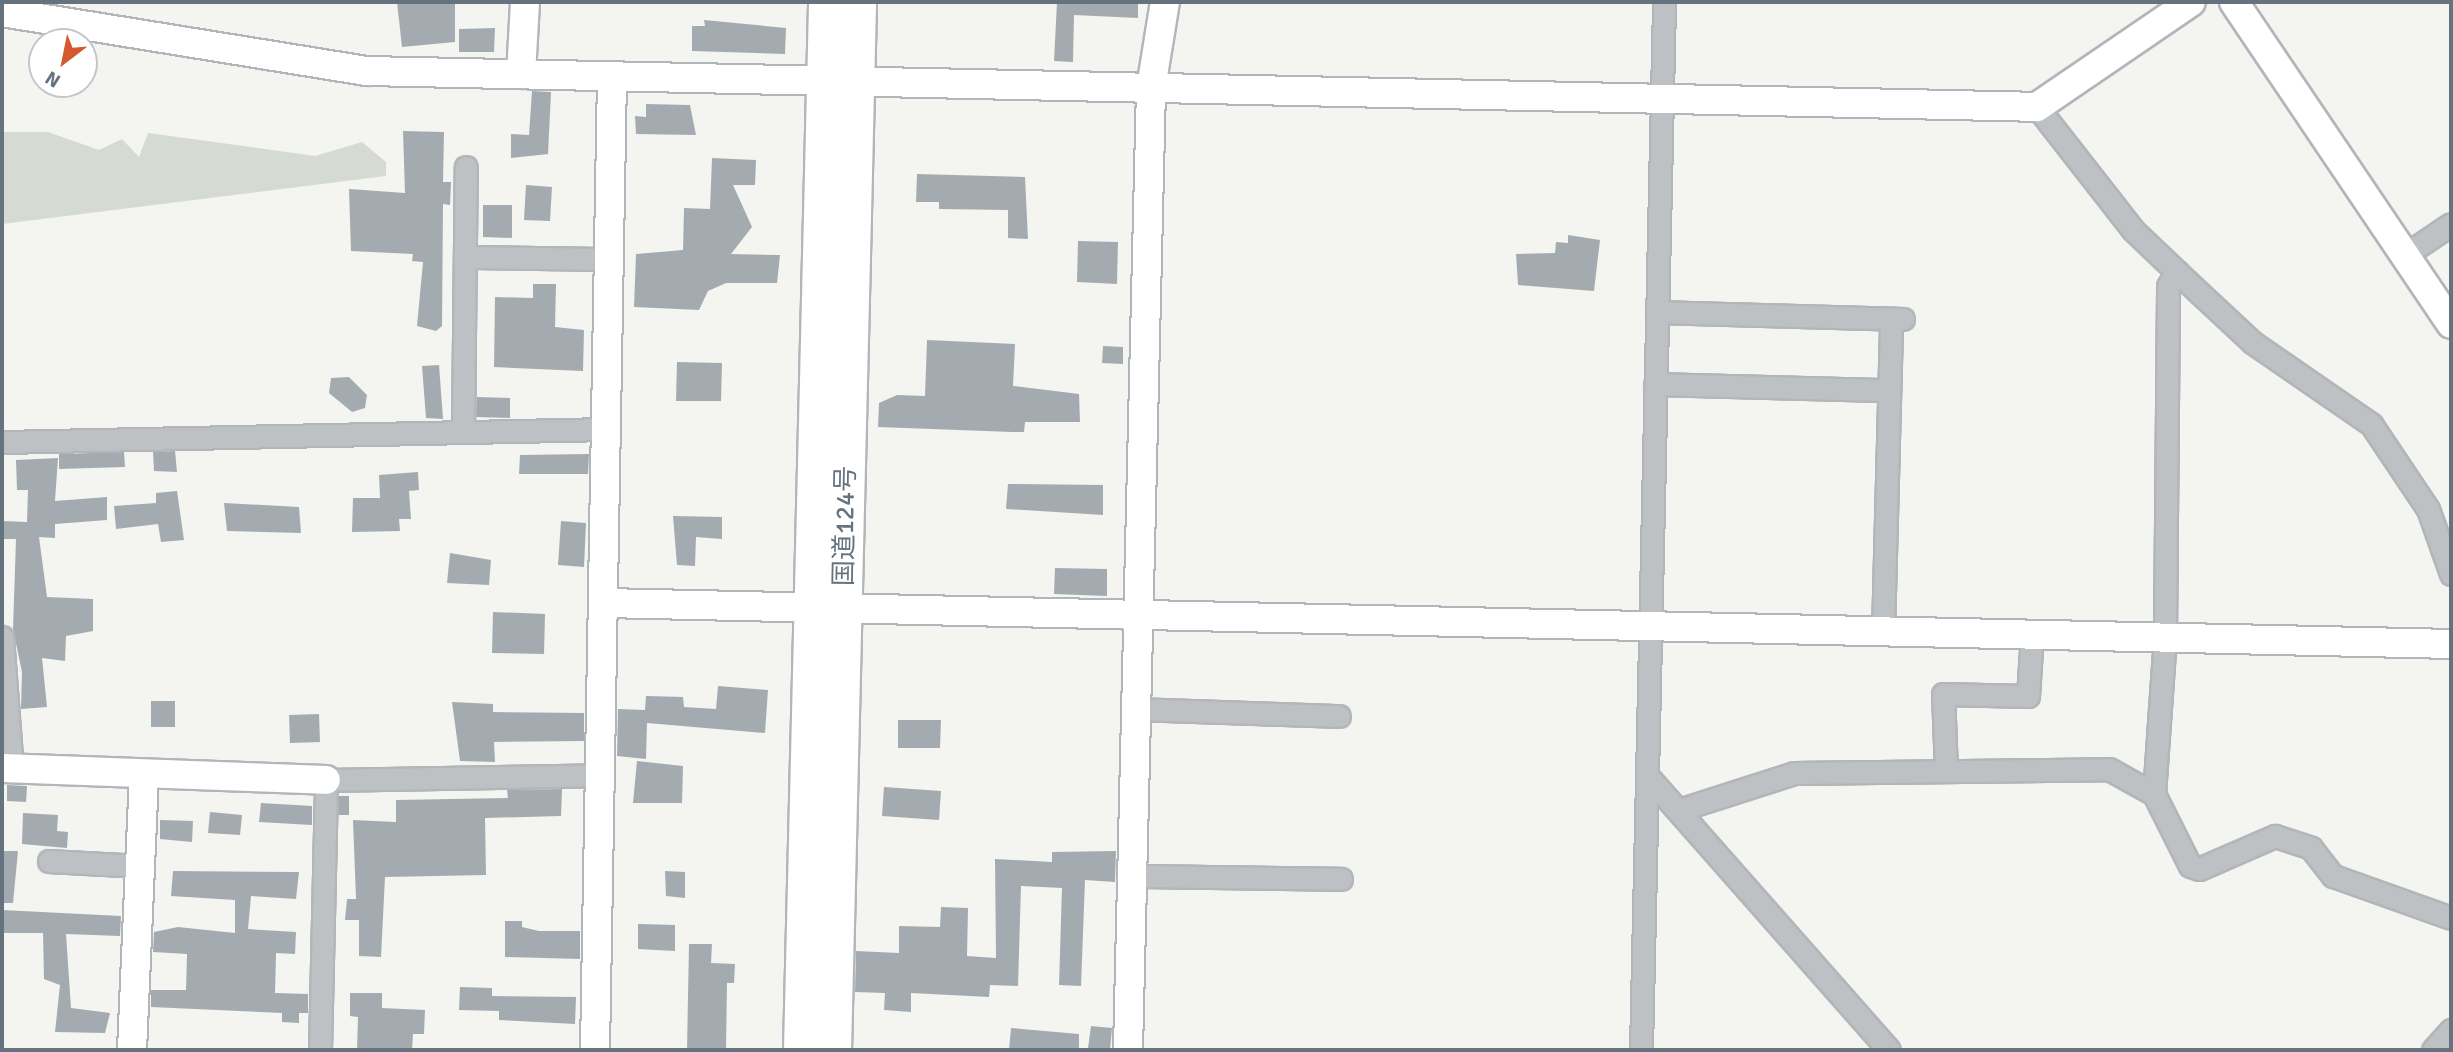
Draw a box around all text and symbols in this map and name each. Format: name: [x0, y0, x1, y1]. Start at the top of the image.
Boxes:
north arrow: [28, 28, 98, 98]
text: N: [41, 65, 65, 93]
street label: 国道124号: [829, 466, 863, 586]

